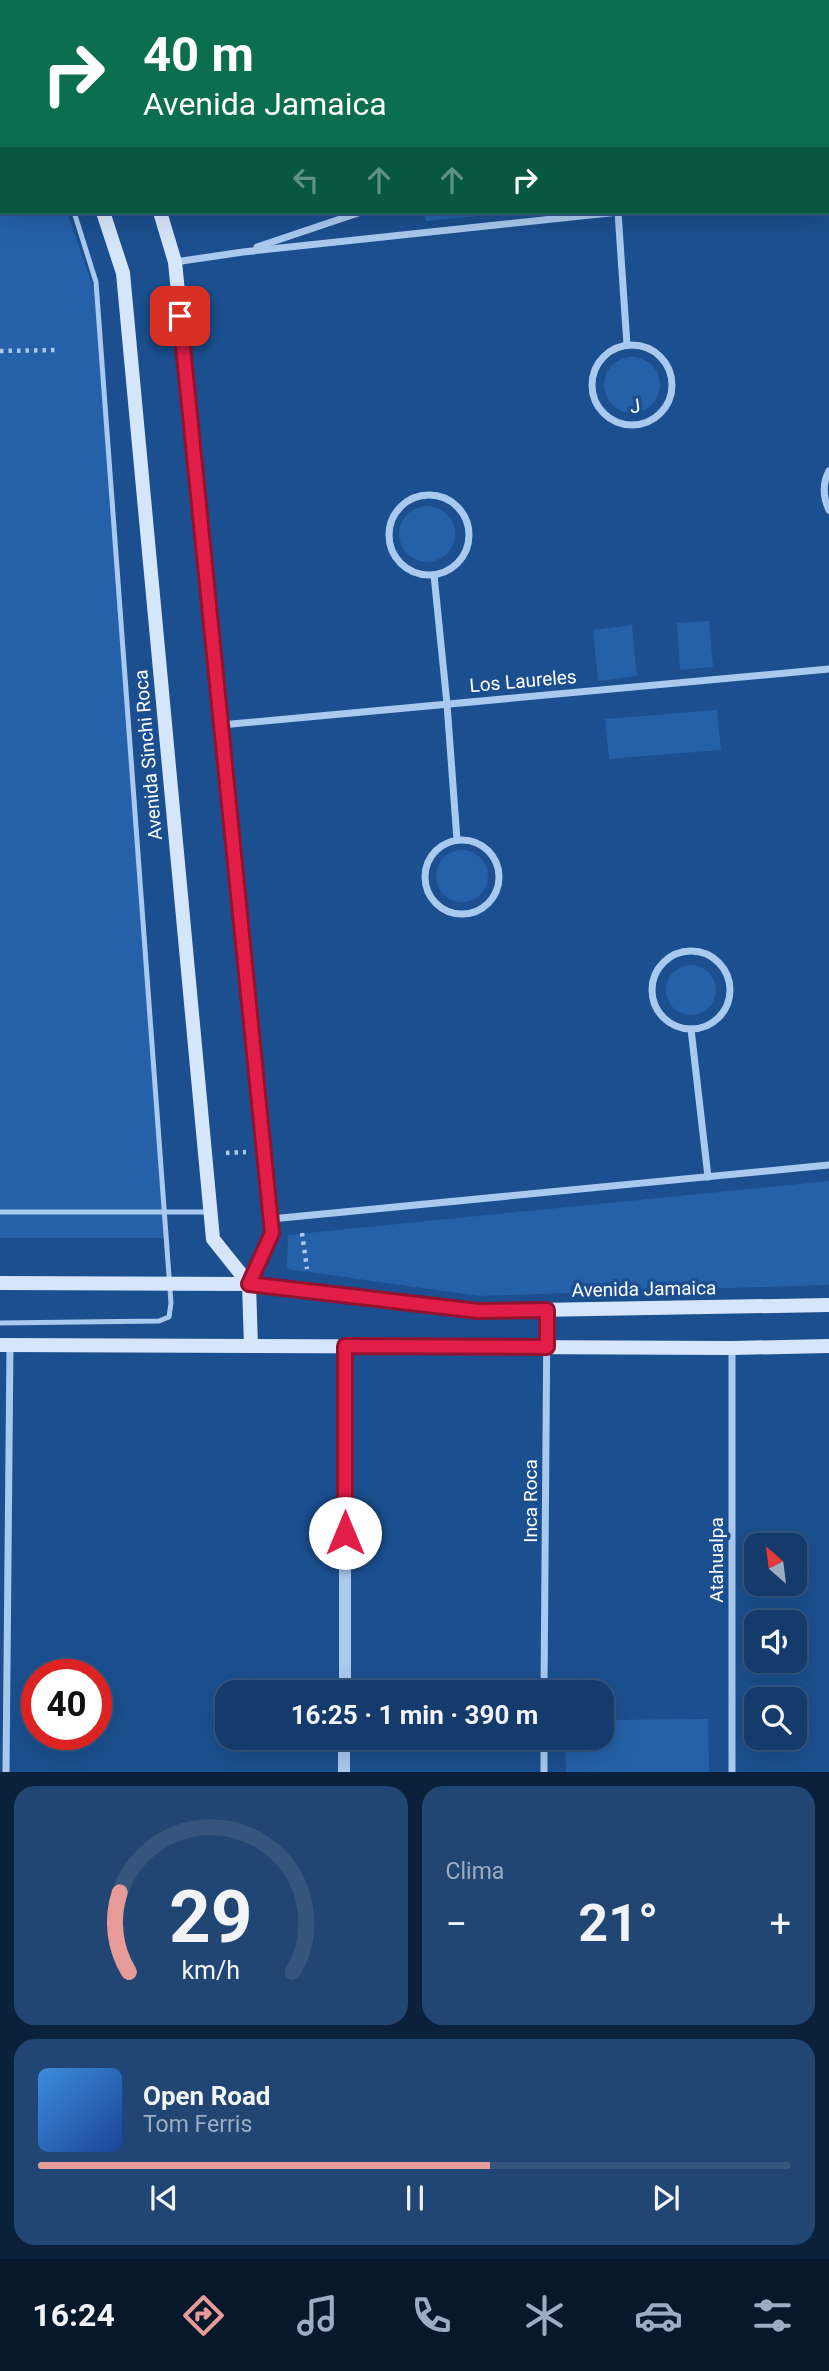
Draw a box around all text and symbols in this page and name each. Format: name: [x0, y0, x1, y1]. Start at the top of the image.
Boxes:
text: 40 m: [143, 26, 254, 83]
icon: right: [28, 28, 119, 119]
text: Avenida Jamaica: [143, 85, 387, 123]
icon: left: [287, 161, 325, 199]
icon: ahead: [360, 161, 398, 199]
icon: ahead: [433, 161, 471, 199]
icon: right: [506, 161, 544, 199]
pin: [150, 286, 210, 346]
icon: arrive: [161, 297, 199, 335]
street label: J: [628, 394, 642, 418]
street label: Los Laureles: [468, 665, 578, 697]
street label: Avenida Sinchi Roca: [129, 669, 167, 841]
street label: Avenida Jamaica: [571, 1276, 717, 1302]
street label: Inca Roca: [519, 1459, 542, 1543]
position arrow: [308, 1496, 382, 1570]
street label: Atahualpa: [705, 1517, 728, 1603]
north arrow: [744, 1533, 807, 1596]
map controls: [744, 1533, 807, 1750]
button: sound: [744, 1610, 807, 1673]
speed limit sign: 40: [21, 1659, 112, 1750]
button: search: [744, 1687, 807, 1750]
text: 16:25 · 1 min · 390 m: [291, 1700, 538, 1730]
text: Clima: [446, 1858, 504, 1885]
text: 29: [169, 1874, 253, 1960]
text: 21°: [578, 1893, 658, 1954]
text: −: [446, 1902, 467, 1946]
text: +: [769, 1902, 791, 1946]
text: km/h: [181, 1955, 240, 1984]
text: Open Road: [143, 2081, 271, 2111]
text: Tom Ferris: [143, 2111, 252, 2138]
icon: previous: [145, 2179, 183, 2217]
icon: pause: [396, 2179, 434, 2217]
icon: next: [647, 2179, 685, 2217]
icon: directions: [179, 2291, 228, 2340]
icon: music: [293, 2291, 342, 2340]
icon: phone: [407, 2291, 456, 2340]
icon: climate: [520, 2291, 569, 2340]
icon: car: [634, 2291, 683, 2340]
icon: filters: [748, 2291, 797, 2340]
text: 16:24: [32, 2296, 115, 2334]

